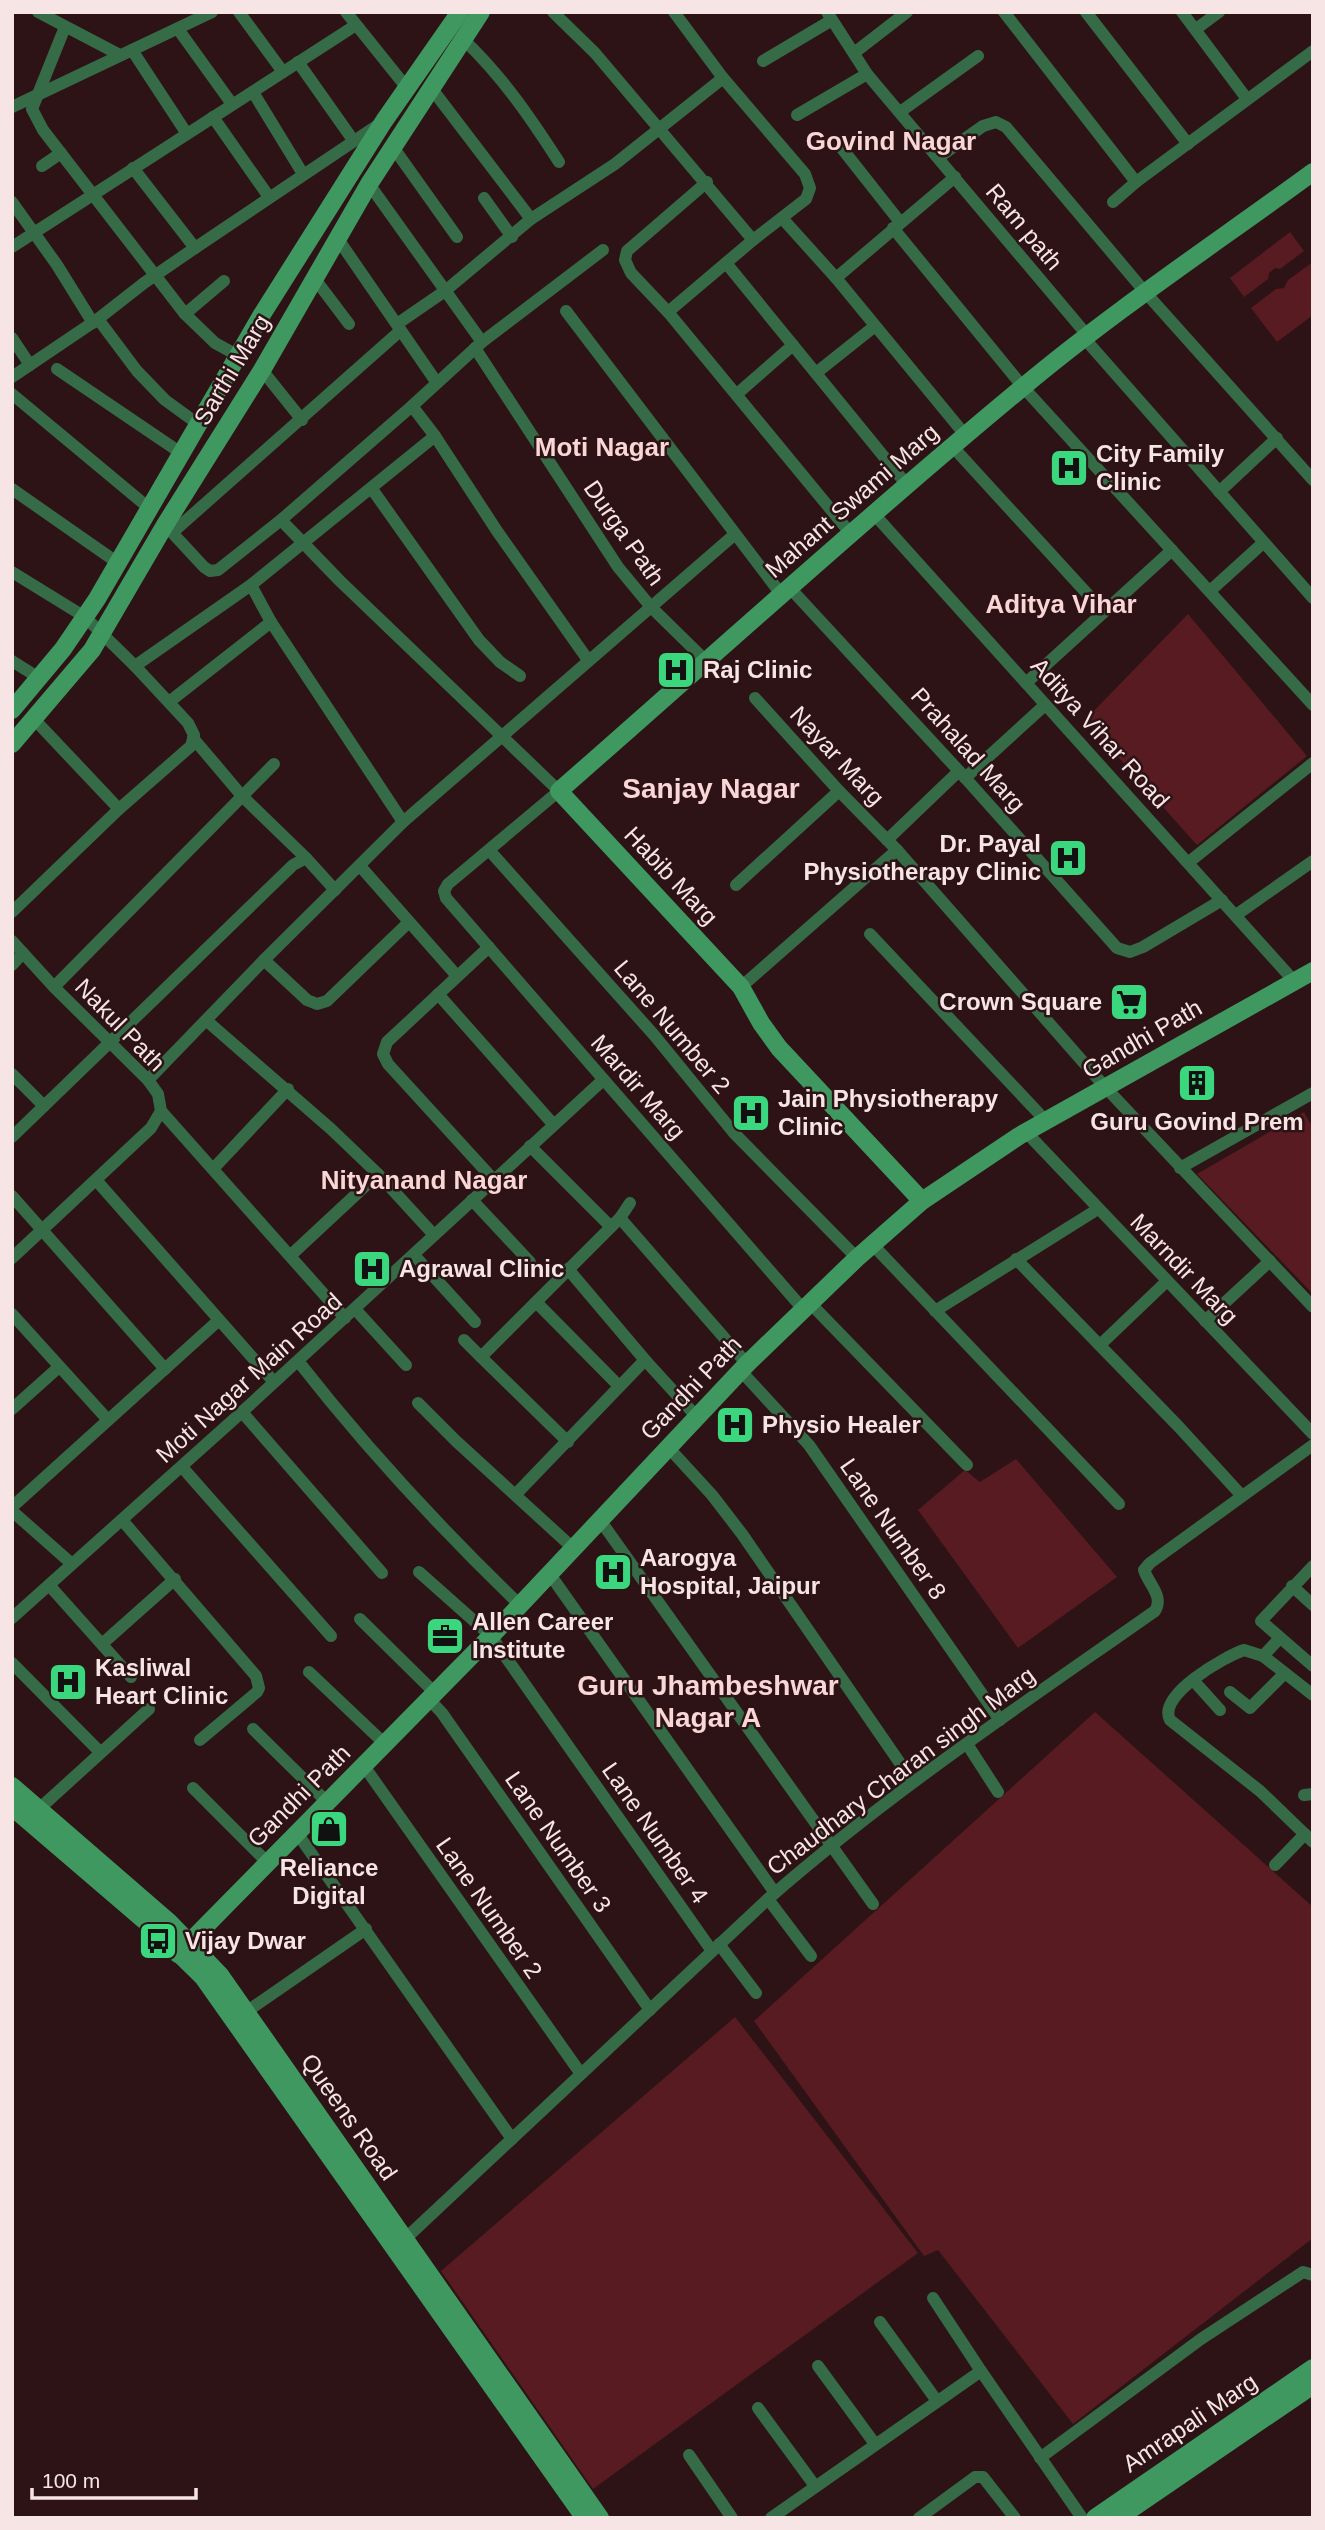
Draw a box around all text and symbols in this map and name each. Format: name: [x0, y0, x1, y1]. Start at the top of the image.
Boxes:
district label: Govind Nagar: [806, 126, 976, 156]
street label: Ram path: [981, 178, 1068, 275]
street label: Sarthi Marg: [188, 310, 275, 430]
street label: Mahant Swami Marg: [760, 418, 944, 583]
district label: Moti Nagar: [535, 432, 669, 462]
place label: City Family Clinic: [1096, 440, 1225, 495]
hospital icon: City Family Clinic: [1048, 447, 1090, 489]
street label: Durga Path: [579, 475, 670, 590]
district label: Aditya Vihar: [985, 589, 1137, 619]
hospital icon: Raj Clinic: [655, 649, 697, 691]
street label: Aditya Vihar Road: [1026, 652, 1175, 813]
place label: Raj Clinic: [703, 656, 812, 683]
street label: Prahalad Marg: [906, 682, 1031, 817]
street label: Nayar Marg: [785, 701, 890, 811]
district label: Sanjay Nagar: [622, 773, 800, 804]
street label: Habib Marg: [619, 821, 724, 930]
place label: Dr. Payal Physiotherapy Clinic: [804, 830, 1041, 885]
hospital icon: Dr. Payal Physiotherapy Clinic: [1047, 837, 1089, 879]
street label: Lane Number 2: [609, 955, 736, 1099]
street label: Nakul Path: [70, 973, 171, 1076]
supermarket icon: Crown Square: [1108, 981, 1150, 1023]
place label: Crown Square: [939, 988, 1102, 1015]
street label: Gandhi Path: [1077, 994, 1206, 1084]
street label: Mardir Marg: [586, 1029, 691, 1144]
building icon: Guru Govind Prem: [1176, 1062, 1218, 1104]
place label: Jain Physiotherapy Clinic: [778, 1085, 999, 1140]
hospital icon: Jain Physiotherapy Clinic: [730, 1092, 772, 1134]
place label: Guru Govind Prem: [1090, 1108, 1304, 1135]
district label: Nityanand Nagar: [321, 1165, 527, 1195]
street label: Marndir Marg: [1125, 1208, 1244, 1329]
hospital icon: Agrawal Clinic: [351, 1248, 393, 1290]
place label: Agrawal Clinic: [399, 1255, 564, 1282]
street label: Moti Nagar Main Road: [150, 1287, 347, 1468]
street label: Gandhi Path: [635, 1330, 747, 1445]
hospital icon: Physio Healer: [714, 1404, 756, 1446]
place label: Physio Healer: [762, 1411, 921, 1438]
street label: Lane Number 8: [835, 1453, 952, 1604]
place label: Aarogya Hospital, Jaipur: [640, 1544, 820, 1599]
hospital icon: Aarogya Hospital, Jaipur: [592, 1551, 634, 1593]
place label: Allen Career Institute: [472, 1608, 613, 1663]
office icon: Allen Career Institute: [424, 1615, 466, 1657]
place label: Kasliwal Heart Clinic: [95, 1654, 228, 1709]
hospital icon: Kasliwal Heart Clinic: [47, 1661, 89, 1703]
street label: Chaudhary Charan singh Marg: [762, 1661, 1040, 1880]
district label: Guru Jhambeshwar Nagar A: [577, 1670, 839, 1733]
street label: Gandhi Path: [242, 1739, 355, 1852]
street label: Lane Number 4: [597, 1757, 714, 1908]
street label: Lane Number 3: [500, 1766, 617, 1917]
shop icon: Reliance Digital: [308, 1808, 350, 1850]
street label: Lane Number 2: [431, 1832, 548, 1983]
place label: Reliance Digital: [280, 1854, 378, 1909]
bus stop icon: Vijay Dwar: [137, 1920, 179, 1962]
place label: Vijay Dwar: [185, 1927, 306, 1954]
street label: Queens Road: [296, 2048, 403, 2185]
street label: Amrapali Marg: [1117, 2368, 1262, 2477]
scale bar: [32, 2456, 196, 2500]
text: 100 m: [42, 2469, 100, 2492]

